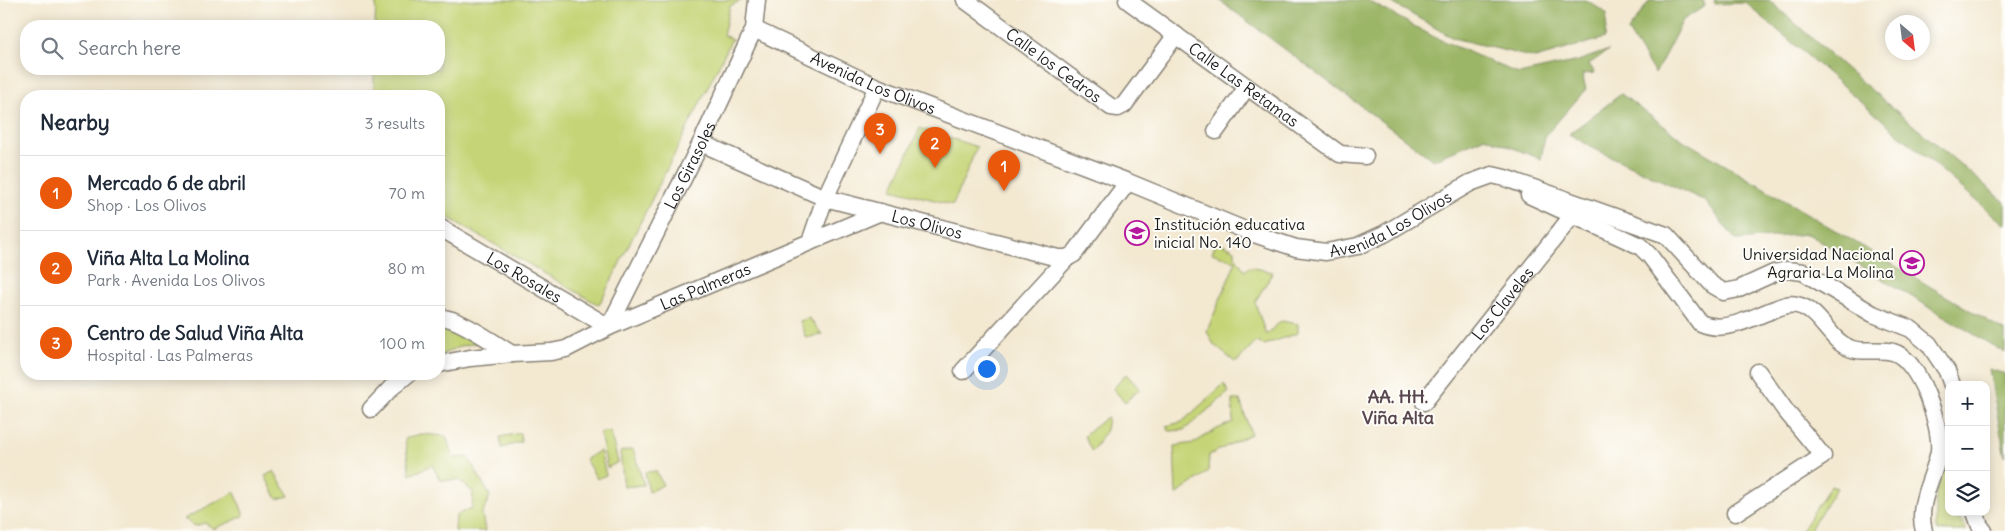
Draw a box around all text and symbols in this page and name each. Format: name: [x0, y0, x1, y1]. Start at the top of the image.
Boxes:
north arrow: [1885, 15, 1930, 60]
search box: [20, 20, 445, 75]
street label: Calle los Cedros: [1002, 23, 1105, 107]
icon: search: [38, 34, 66, 62]
text: Search here: [78, 36, 181, 60]
street label: Calle Las Retamas: [1185, 38, 1303, 131]
street label: Avenida Los Olivos: [808, 47, 939, 118]
text: Nearby: [40, 109, 110, 136]
text: 3 results: [365, 113, 425, 133]
pin: 3: [864, 113, 896, 154]
street label: Los Girasoles: [660, 118, 720, 212]
pin: 2: [919, 127, 951, 168]
pin: 1: [988, 150, 1020, 191]
text: Mercado 6 de abril: [87, 171, 246, 195]
text: 1: [53, 183, 59, 203]
text: 70 m: [389, 183, 425, 203]
street label: Avenida Los Olivos: [1328, 186, 1455, 261]
text: Shop · Los Olivos: [87, 195, 207, 215]
street label: Los Olivos: [890, 206, 964, 243]
place label: Institución educativa inicial No. 140: [1154, 214, 1305, 252]
school or university icon: Institución educativa inicial No. 140: [1124, 220, 1150, 246]
place label: Universidad Nacional Agraria La Molina: [1742, 244, 1894, 282]
text: Viña Alta La Molina: [87, 246, 250, 270]
street label: Los Rosales: [483, 247, 565, 307]
school or university icon: Universidad Nacional Agraria La Molina: [1899, 250, 1925, 276]
text: 2: [52, 258, 60, 278]
text: 80 m: [387, 258, 425, 278]
street label: Las Palmeras: [657, 258, 754, 314]
street label: Los Claveles: [1467, 263, 1538, 344]
text: Park · Avenida Los Olivos: [87, 270, 265, 290]
text: Centro de Salud Viña Alta: [87, 321, 304, 345]
text: 3: [51, 333, 61, 353]
text: 100 m: [380, 333, 425, 353]
text: Hospital · Las Palmeras: [87, 345, 253, 365]
your location: [974, 356, 1000, 382]
map controls: [1945, 381, 1990, 516]
button: +: [1945, 381, 1990, 426]
district label: AA. HH. Viña Alta: [1362, 385, 1434, 429]
button: −: [1945, 426, 1990, 471]
button: layers: [1945, 471, 1990, 516]

